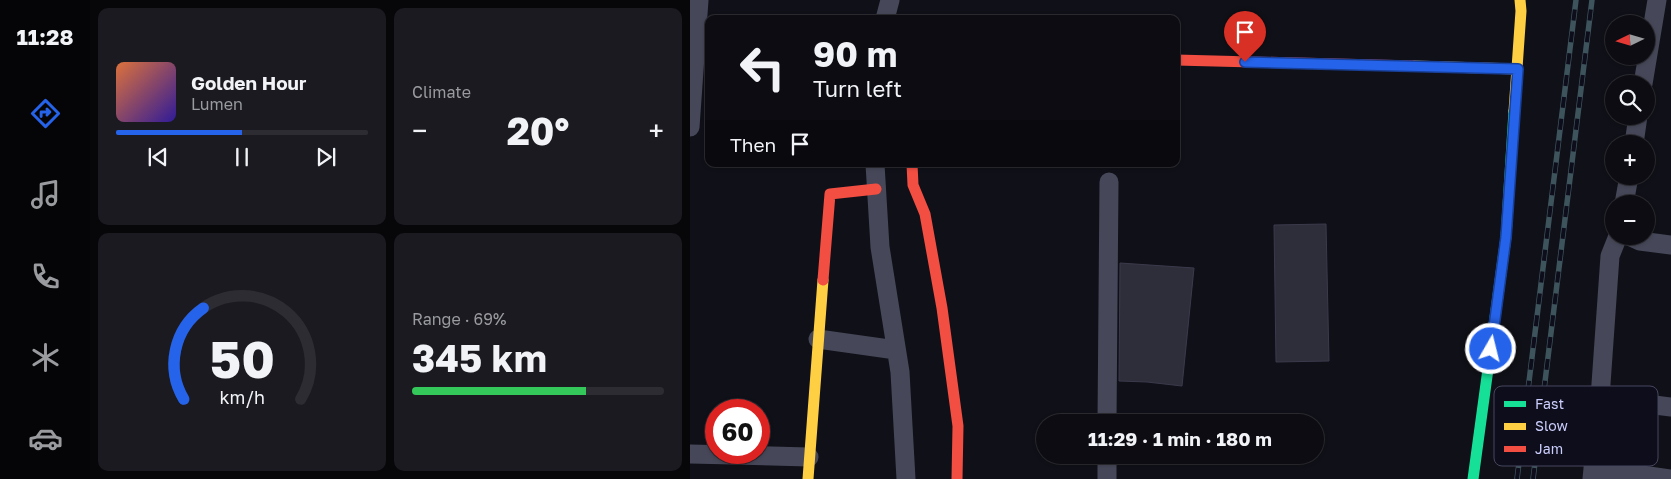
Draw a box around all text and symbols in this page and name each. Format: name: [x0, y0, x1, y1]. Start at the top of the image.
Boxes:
pin: [1224, 11, 1266, 62]
north arrow: [1605, 15, 1655, 65]
map controls: [1605, 15, 1655, 245]
icon: arrive: [1231, 18, 1259, 46]
text: 11:28: [16, 23, 74, 50]
text: 90 m: [813, 33, 897, 75]
icon: left: [730, 35, 795, 100]
text: Golden Hour: [191, 71, 306, 94]
text: Turn left: [813, 75, 902, 102]
button: search: [1605, 75, 1655, 125]
text: Climate: [412, 82, 471, 102]
text: Lumen: [191, 94, 243, 114]
icon: directions: [28, 96, 63, 131]
text: 20°: [507, 108, 569, 153]
text: −: [412, 114, 427, 147]
text: +: [649, 114, 664, 147]
icon: arrive: [786, 130, 814, 158]
text: Then: [730, 133, 776, 156]
button: +: [1605, 135, 1655, 185]
icon: previous: [144, 143, 172, 171]
icon: pause: [228, 143, 256, 171]
icon: next: [312, 143, 340, 171]
icon: music: [28, 177, 63, 212]
button: −: [1605, 195, 1655, 245]
icon: phone: [28, 259, 63, 294]
text: Range · 69%: [412, 309, 506, 329]
position arrow: [1464, 322, 1516, 374]
text: 50: [209, 327, 275, 389]
text: 345 km: [412, 335, 547, 380]
icon: climate: [28, 340, 63, 375]
text: km/h: [219, 386, 265, 408]
legend: [1494, 386, 1658, 466]
text: Fast: [1535, 395, 1564, 412]
speed limit sign: 60: [705, 399, 770, 464]
text: Slow: [1535, 417, 1568, 434]
icon: car: [28, 421, 63, 456]
text: 11:29 · 1 min · 180 m: [1088, 427, 1272, 450]
text: Jam: [1535, 440, 1563, 457]

